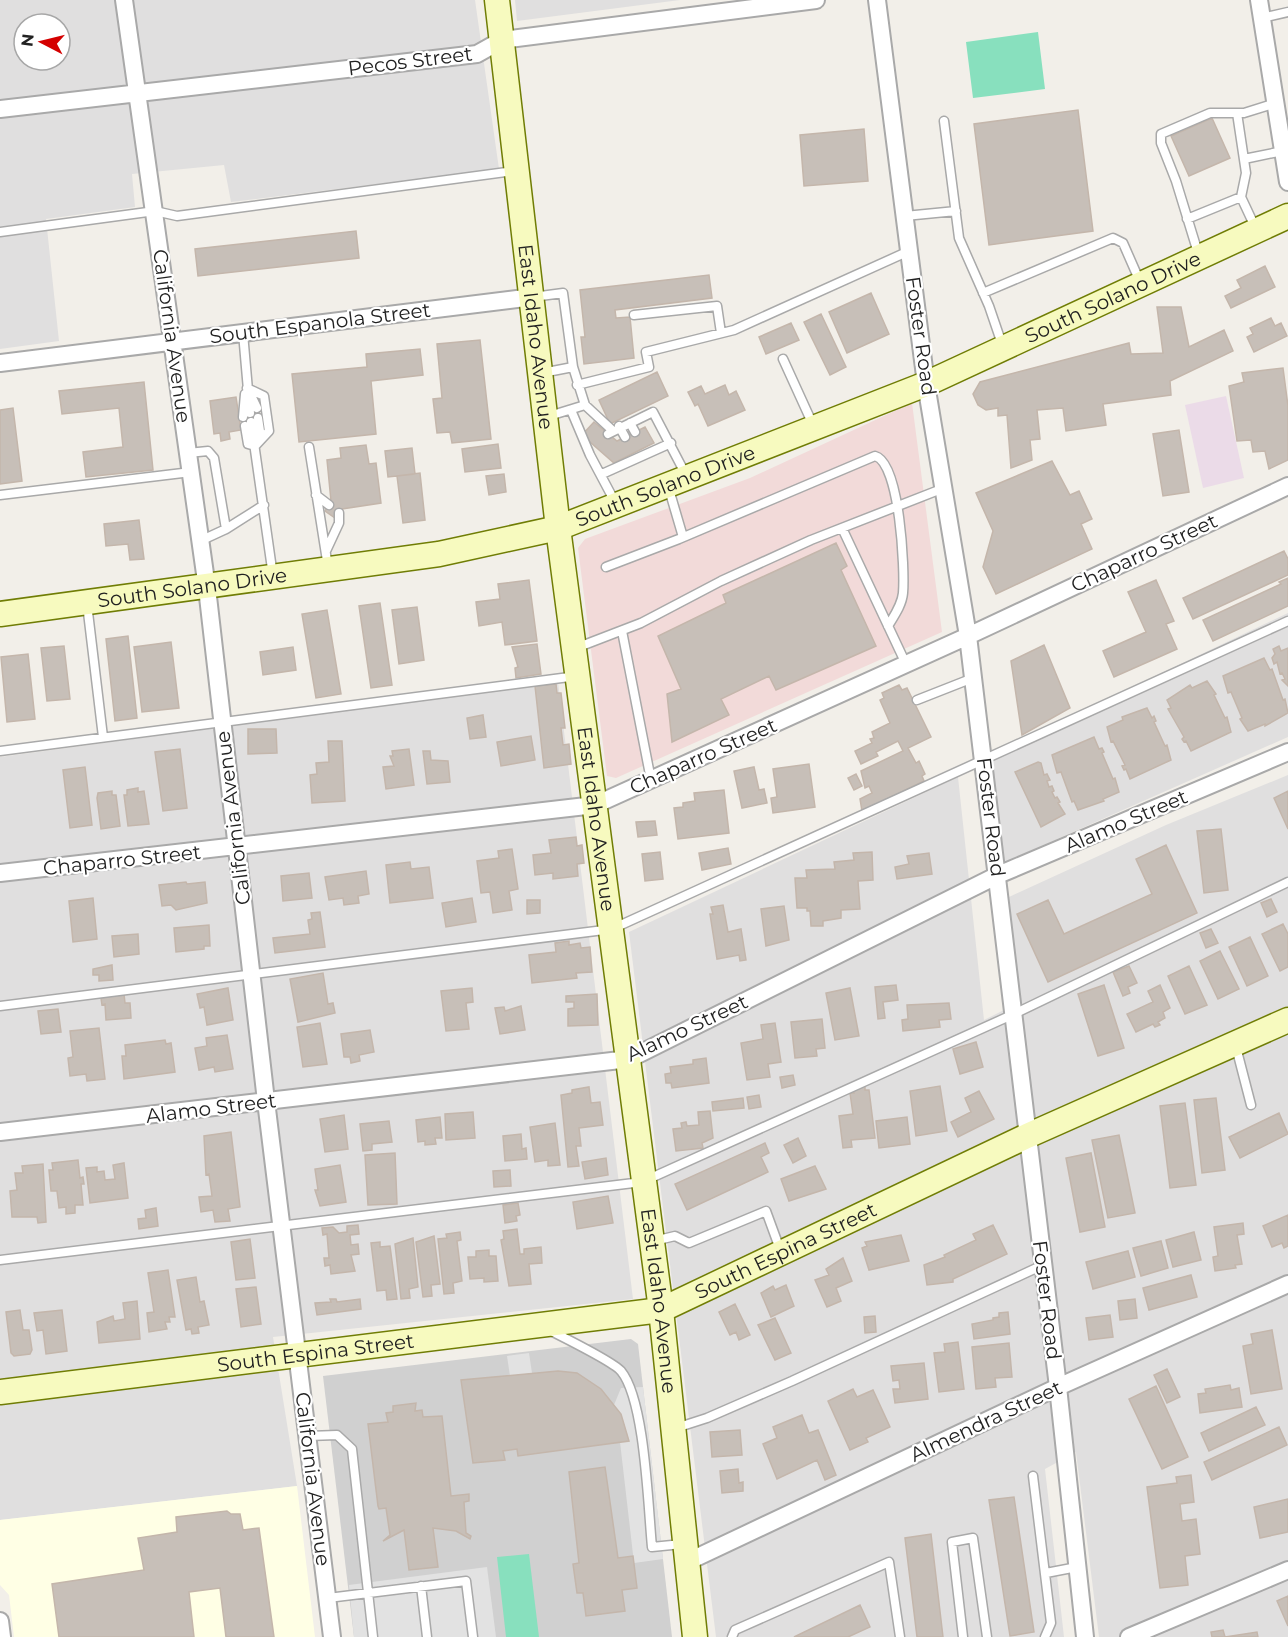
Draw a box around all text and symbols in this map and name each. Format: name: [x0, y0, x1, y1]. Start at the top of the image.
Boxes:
north arrow: [12, 12, 72, 72]
text: N: [17, 33, 38, 48]
street label: Pecos Street: [346, 41, 474, 81]
street label: East Idaho Avenue: [513, 243, 559, 431]
street label: South Solano Drive: [1021, 246, 1205, 348]
street label: California Avenue: [148, 248, 196, 424]
street label: Foster Road: [901, 275, 941, 397]
street label: South Espanola Street: [208, 298, 432, 348]
street label: South Solano Drive: [572, 440, 759, 532]
street label: Chaparro Street: [1067, 509, 1221, 597]
street label: South Solano Drive: [96, 563, 288, 613]
street label: Chaparro Street: [626, 713, 780, 799]
street label: East Idaho Avenue: [572, 725, 620, 913]
street label: California Avenue: [210, 730, 256, 906]
street label: Foster Road: [972, 756, 1010, 878]
street label: Alamo Street: [1061, 784, 1191, 858]
street label: Chaparro Street: [42, 840, 202, 880]
street label: Alamo Street: [623, 989, 751, 1067]
street label: Alamo Street: [145, 1088, 277, 1128]
street label: South Espina Street: [691, 1197, 880, 1304]
street label: East Idaho Avenue: [636, 1207, 682, 1395]
street label: Foster Road: [1028, 1239, 1066, 1361]
street label: South Espina Street: [216, 1329, 415, 1377]
street label: Almendra Street: [906, 1375, 1066, 1467]
street label: California Avenue: [290, 1391, 336, 1567]

